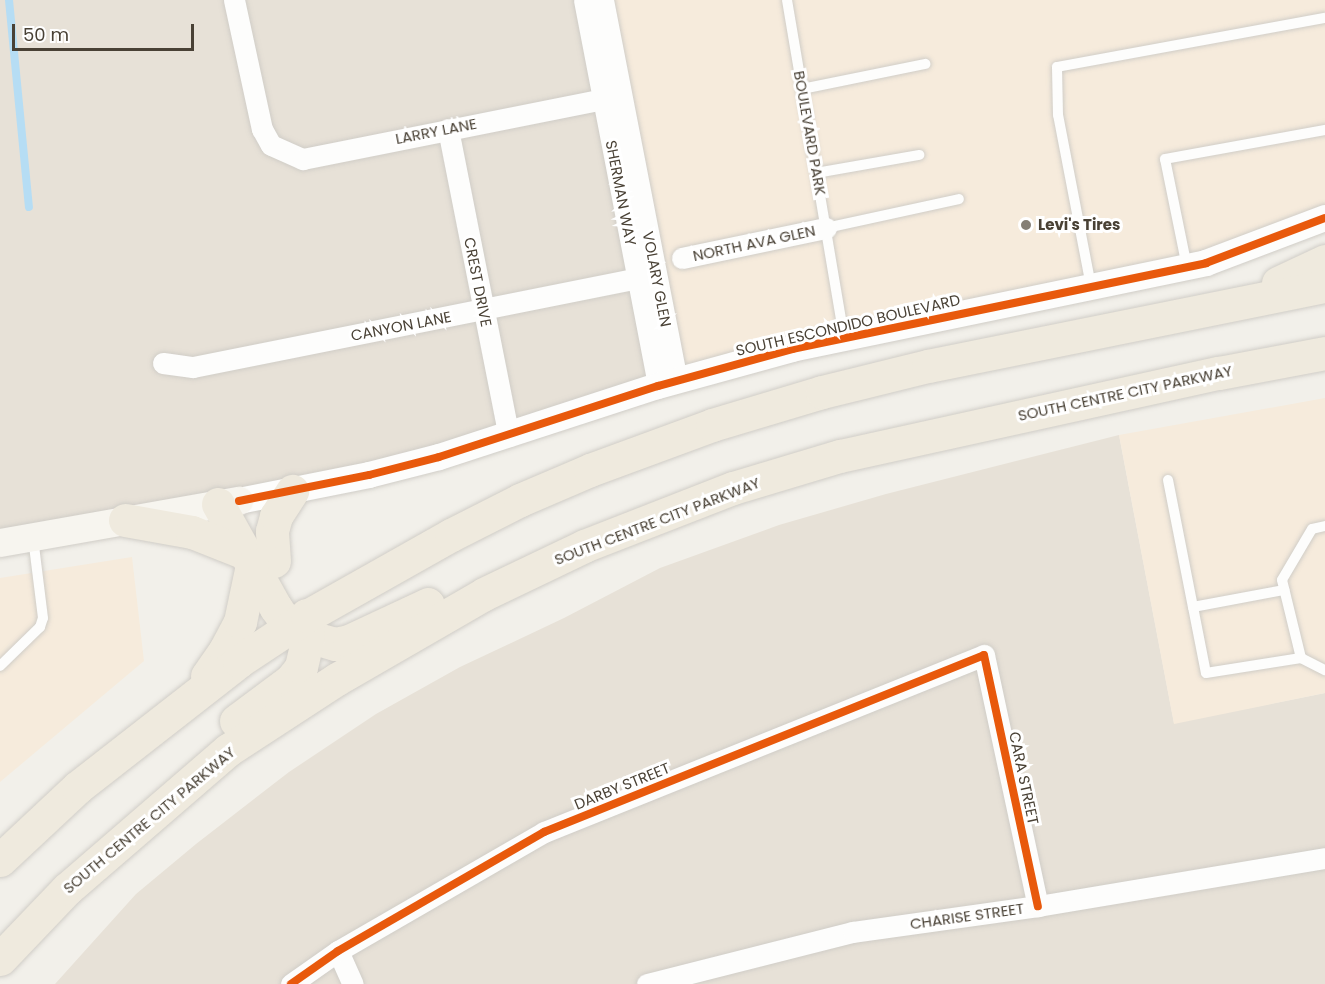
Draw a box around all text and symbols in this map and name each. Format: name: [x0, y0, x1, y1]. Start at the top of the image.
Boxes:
scale bar: [15, 12, 196, 50]
text: 50 m: [23, 22, 69, 47]
street label: BOULEVARD PARK: [790, 69, 830, 197]
street label: LARRY LANE: [394, 114, 478, 148]
street label: SHERMAN WAY: [602, 139, 640, 247]
place label: Levi's Tires: [1038, 216, 1120, 234]
marker: Levi's Tires: [1019, 218, 1033, 232]
street label: NORTH AVA GLEN: [691, 221, 817, 265]
street label: VOLARY GLEN: [639, 230, 675, 328]
street label: CREST DRIVE: [461, 236, 495, 328]
street label: SOUTH ESCONDIDO BOULEVARD: [734, 290, 962, 360]
street label: CANYON LANE: [349, 307, 453, 345]
street label: SOUTH CENTRE CITY PARKWAY: [1016, 361, 1234, 425]
street label: SOUTH CENTRE CITY PARKWAY: [552, 473, 762, 569]
street label: CARA STREET: [1005, 730, 1043, 826]
street label: SOUTH CENTRE CITY PARKWAY: [60, 743, 238, 897]
street label: DARBY STREET: [572, 759, 672, 813]
street label: CHARISE STREET: [909, 899, 1025, 933]

